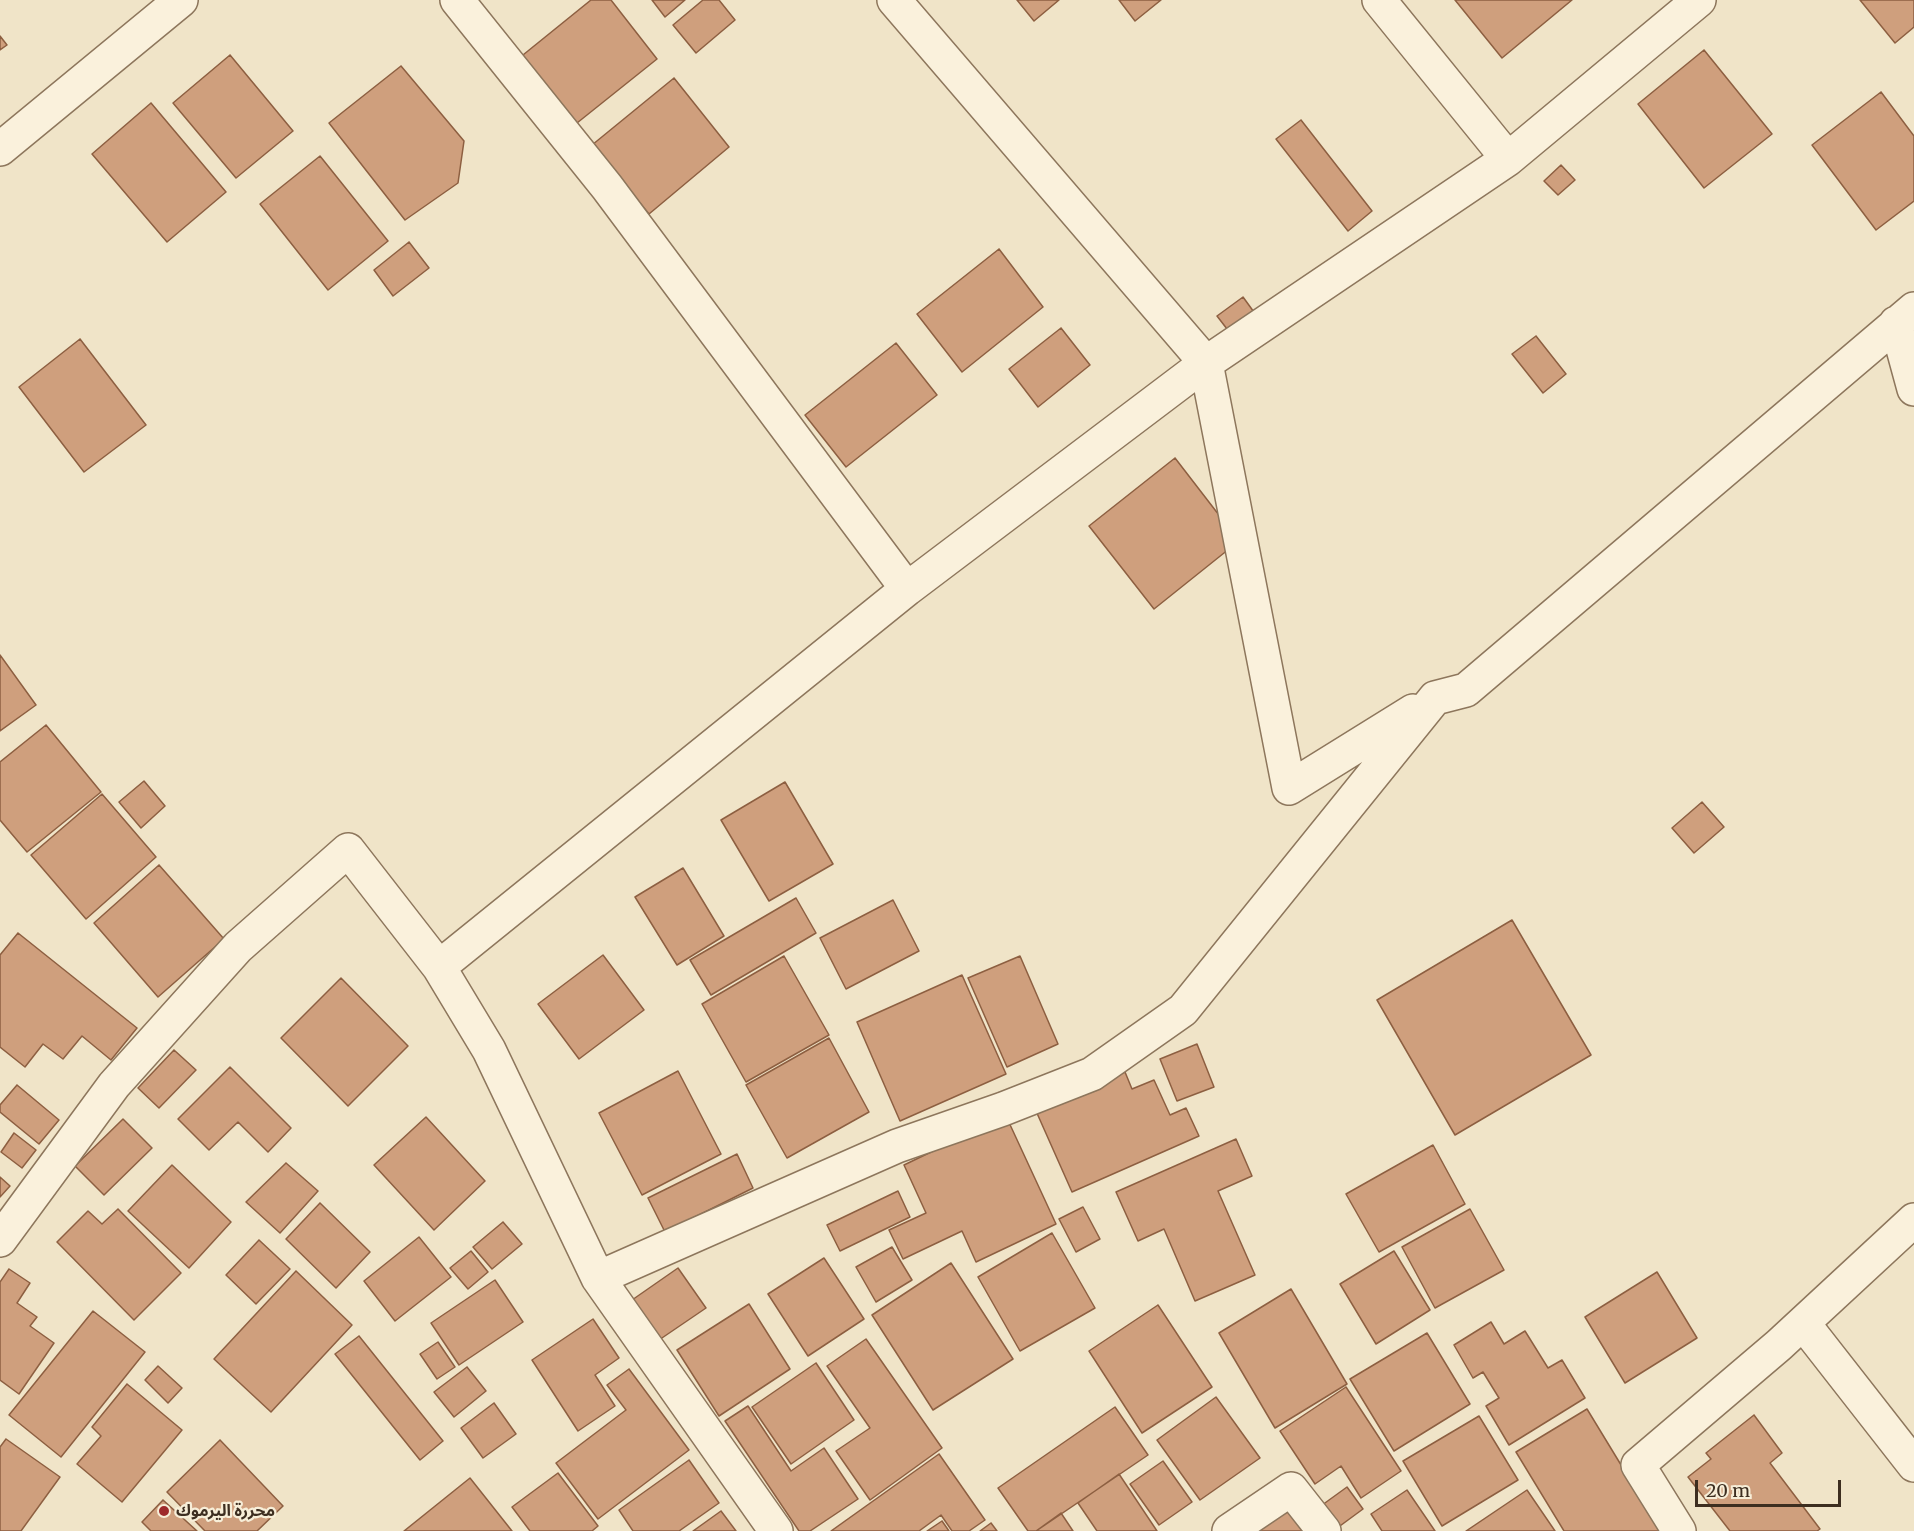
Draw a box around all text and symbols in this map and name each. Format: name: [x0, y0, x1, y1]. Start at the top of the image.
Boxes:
scale bar: [1698, 1468, 1844, 1506]
text: 20 m: [1706, 1479, 1750, 1502]
place label: محررة اليرموك: [176, 1501, 275, 1521]
marker: محررة اليرموك: [157, 1504, 171, 1518]

